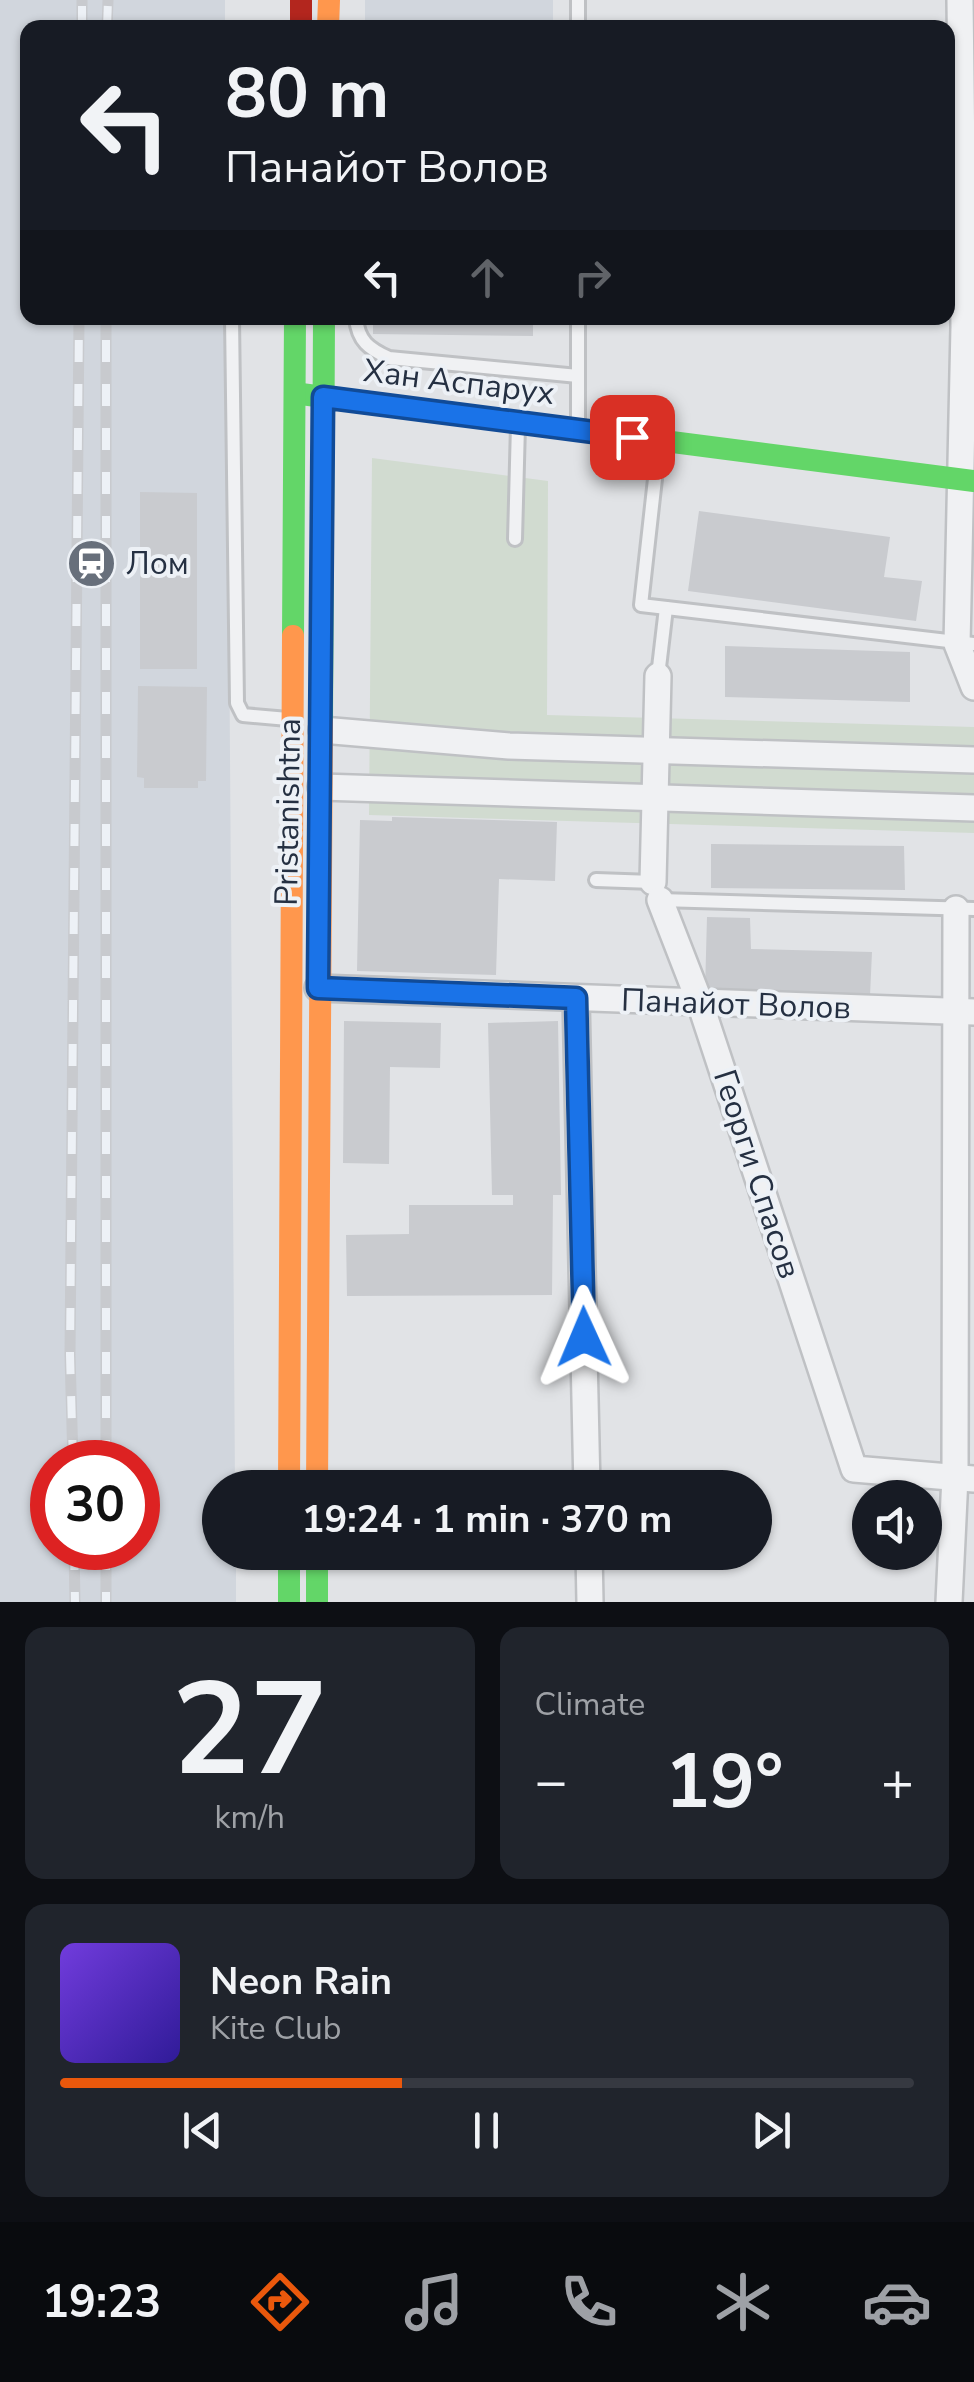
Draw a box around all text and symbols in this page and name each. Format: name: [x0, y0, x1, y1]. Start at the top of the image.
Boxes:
text: 80 m: [225, 46, 389, 142]
icon: left: [60, 60, 190, 190]
text: Панайот Волов: [225, 137, 549, 198]
icon: left: [355, 250, 410, 305]
icon: ahead: [460, 250, 515, 305]
icon: right: [565, 250, 620, 305]
street label: Хан Аспарух: [361, 349, 557, 415]
pin: [590, 395, 675, 480]
icon: arrive: [605, 410, 660, 465]
station icon: Лом: [65, 537, 117, 589]
place label: Лом: [126, 542, 189, 585]
street label: Pristanishtna: [265, 718, 311, 906]
street label: Панайот Волов: [620, 978, 852, 1030]
street label: Георги Спасов: [703, 1064, 811, 1284]
position arrow: [532, 1285, 636, 1389]
speed limit sign: 30: [30, 1440, 160, 1570]
map controls: [852, 1480, 942, 1570]
button: sound: [852, 1480, 942, 1570]
text: 19:24 · 1 min · 370 m: [302, 1494, 672, 1545]
text: 27: [172, 1642, 328, 1819]
text: Climate: [535, 1683, 645, 1726]
text: 19°: [665, 1731, 783, 1833]
text: −: [535, 1744, 568, 1819]
text: +: [881, 1744, 914, 1819]
text: km/h: [214, 1796, 285, 1839]
text: Neon Rain: [210, 1956, 392, 2007]
text: Kite Club: [210, 2007, 341, 2050]
icon: previous: [175, 2103, 230, 2158]
icon: pause: [459, 2103, 514, 2158]
icon: next: [744, 2103, 799, 2158]
icon: directions: [245, 2267, 315, 2337]
icon: music: [399, 2267, 469, 2337]
icon: phone: [554, 2267, 624, 2337]
icon: climate: [708, 2267, 778, 2337]
icon: car: [862, 2267, 932, 2337]
text: 19:23: [42, 2272, 161, 2333]

